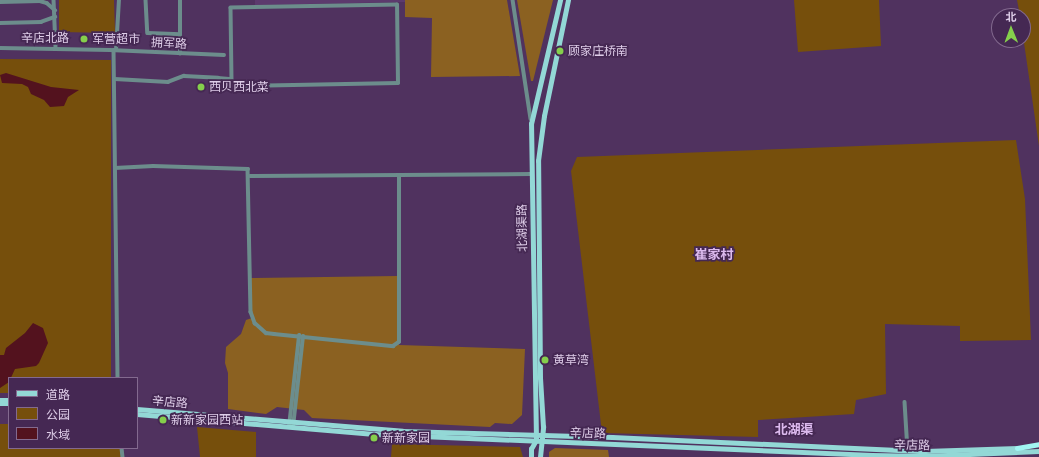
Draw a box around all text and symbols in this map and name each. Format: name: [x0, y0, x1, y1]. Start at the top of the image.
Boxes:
north arrow: [991, 8, 1031, 48]
text: 北: [1005, 11, 1016, 23]
street label: 辛店北路: [21, 31, 69, 45]
place label: 军营超市: [92, 32, 140, 46]
marker: 军营超市: [79, 34, 89, 44]
street label: 拥军路: [151, 35, 187, 51]
place label: 顾家庄桥南: [568, 44, 628, 58]
marker: 顾家庄桥南: [555, 46, 565, 56]
place label: 西贝西北菜: [209, 80, 269, 94]
marker: 西贝西北菜: [196, 82, 206, 92]
street label: 北湖渠路: [514, 204, 530, 252]
district label: 崔家村: [695, 246, 733, 262]
place label: 黄草湾: [553, 353, 589, 367]
marker: 黄草湾: [540, 355, 550, 365]
legend: [8, 377, 138, 449]
text: 道路: [46, 388, 70, 401]
street label: 辛店路: [151, 393, 189, 411]
text: 公园: [46, 408, 70, 421]
place label: 新新家园西站: [171, 413, 243, 427]
marker: 新新家园西站: [158, 415, 168, 425]
district label: 北湖渠: [775, 421, 813, 437]
street label: 辛店路: [570, 425, 606, 441]
text: 水域: [46, 428, 70, 441]
place label: 新新家园: [382, 431, 430, 445]
marker: 新新家园: [369, 433, 379, 443]
street label: 辛店路: [894, 437, 930, 453]

